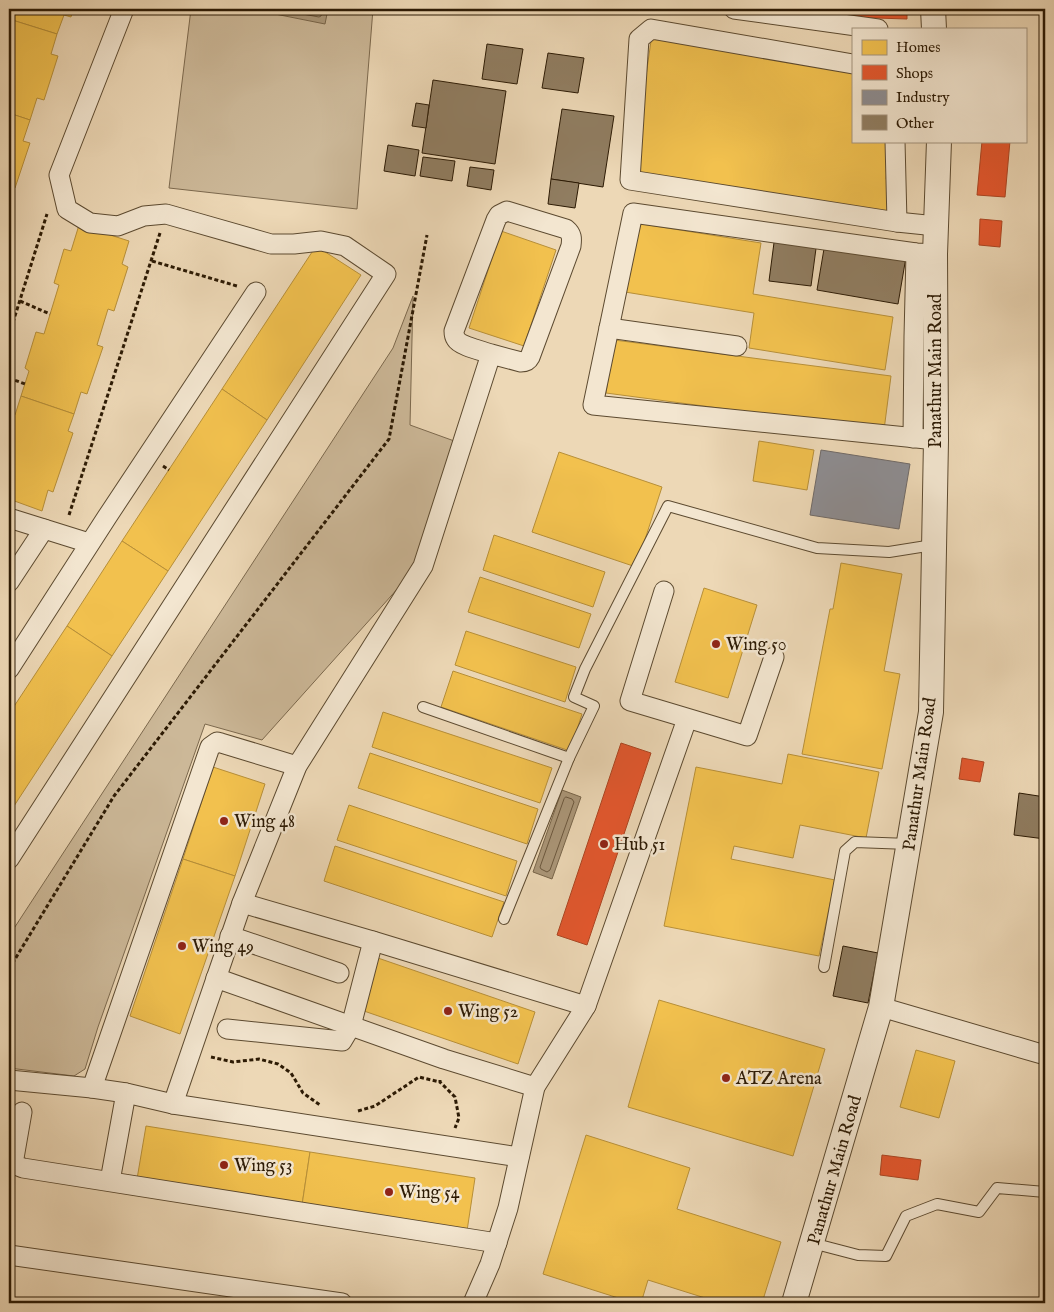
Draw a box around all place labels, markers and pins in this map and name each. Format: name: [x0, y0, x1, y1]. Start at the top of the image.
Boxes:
place label: Wing 50: [726, 634, 787, 657]
marker: Wing 50: [710, 638, 722, 650]
place label: Wing 48: [234, 811, 295, 834]
marker: Wing 48: [218, 815, 230, 827]
place label: Hub 51: [614, 834, 665, 857]
marker: Hub 51: [598, 838, 610, 850]
place label: Wing 49: [192, 936, 254, 959]
marker: Wing 49: [176, 940, 188, 952]
place label: Wing 52: [458, 1001, 518, 1024]
marker: Wing 52: [442, 1005, 454, 1017]
place label: ATZ Arena: [735, 1068, 822, 1091]
marker: ATZ Arena: [720, 1072, 732, 1084]
place label: Wing 53: [234, 1155, 293, 1178]
marker: Wing 53: [218, 1159, 230, 1171]
place label: Wing 54: [399, 1182, 460, 1205]
marker: Wing 54: [383, 1186, 395, 1198]

